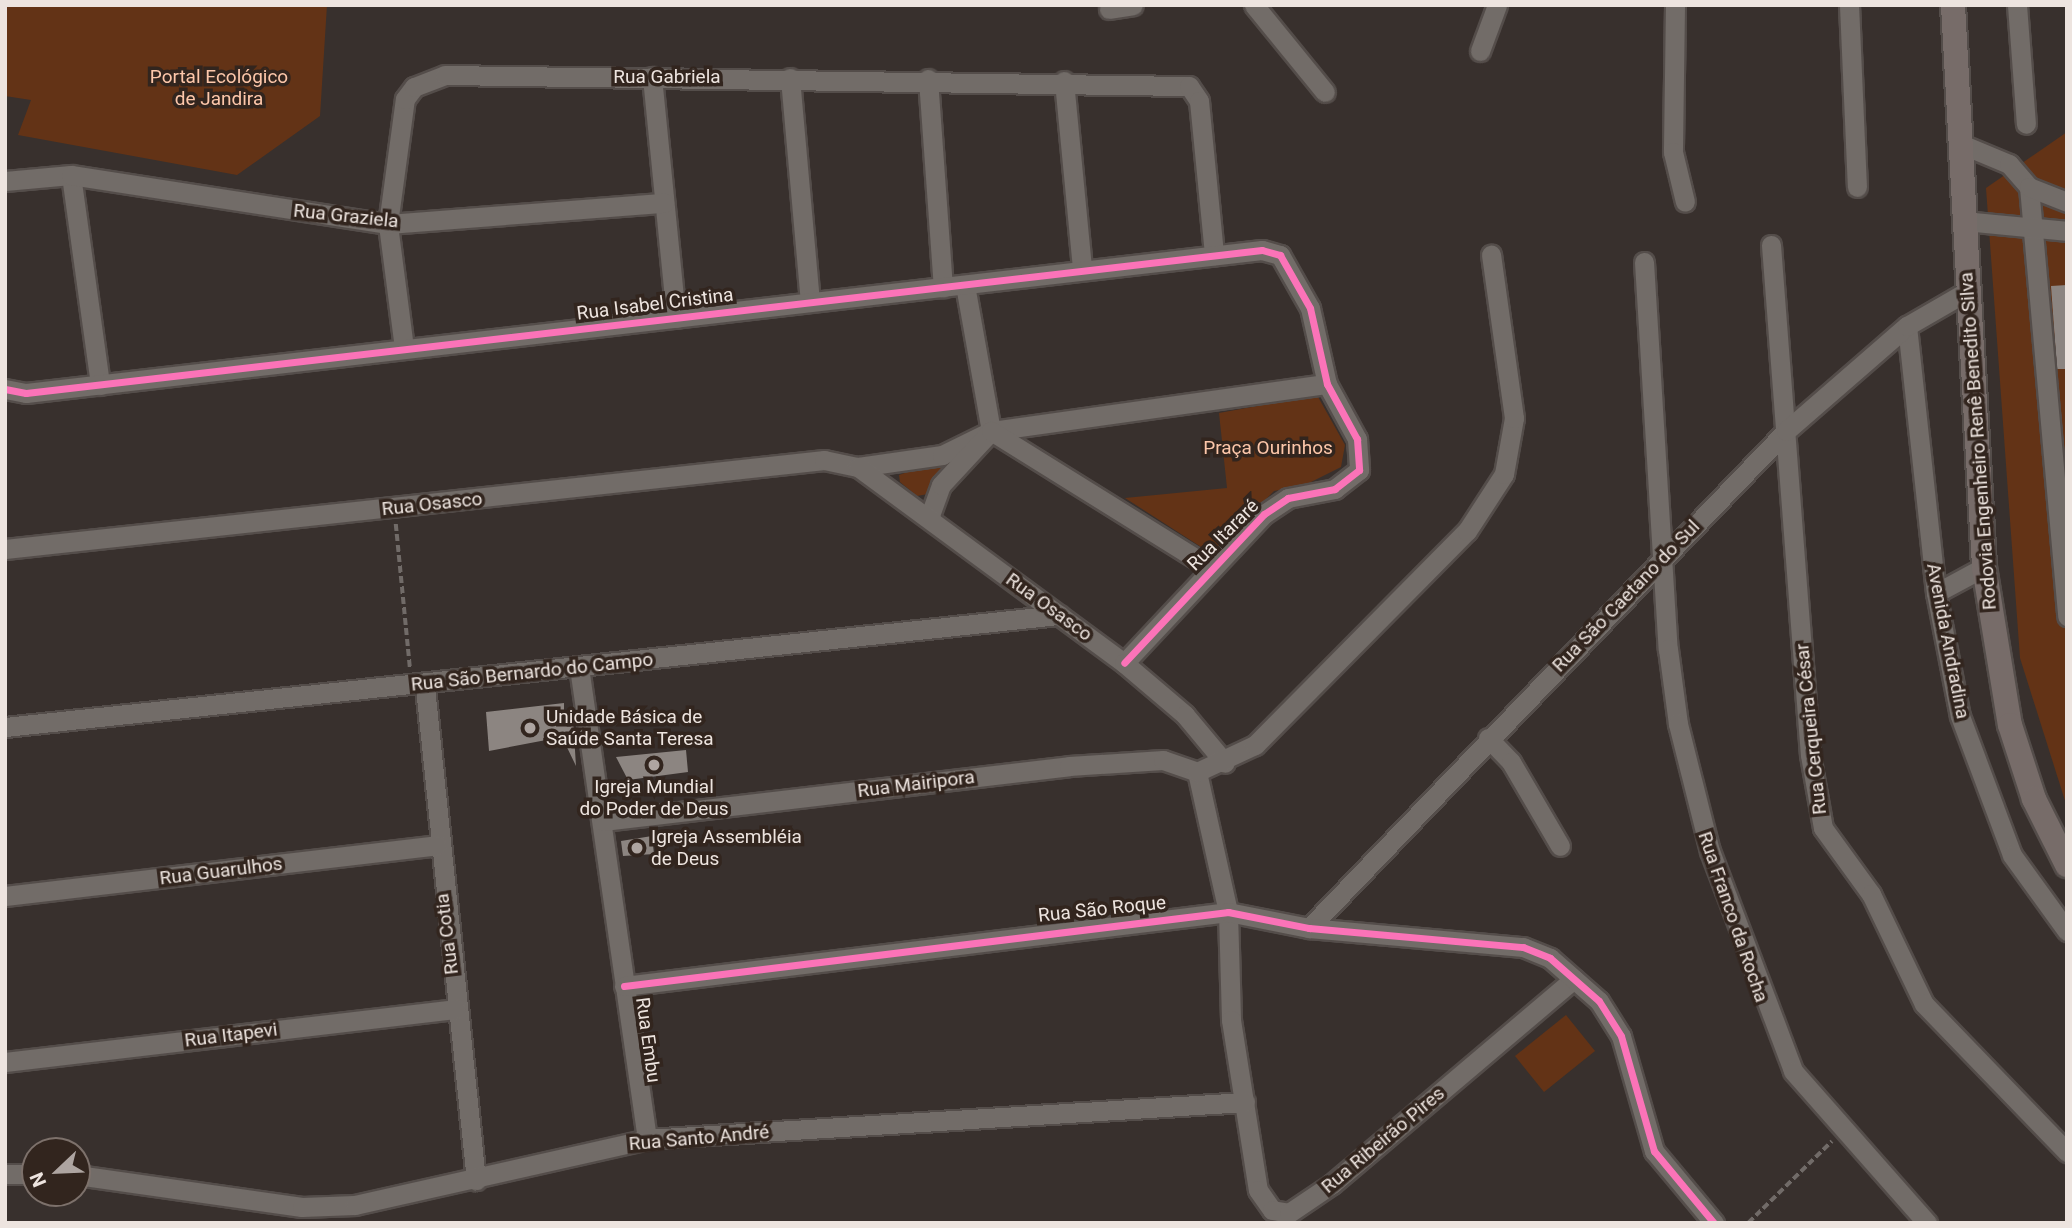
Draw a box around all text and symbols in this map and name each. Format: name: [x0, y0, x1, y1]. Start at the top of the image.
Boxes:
park label: Portal Ecológico de Jandira: [150, 66, 288, 110]
street label: Rua Gabriela: [613, 66, 721, 88]
street label: Rua Graziela: [292, 199, 400, 233]
street label: Rodovia Engenheiro Renê Benedito Silva: [1955, 271, 2001, 611]
street label: Rua Isabel Cristina: [575, 283, 735, 325]
park label: Praça Ourinhos: [1203, 437, 1333, 459]
street label: Rua Osasco: [381, 487, 483, 521]
street label: Rua Itararé: [1183, 495, 1263, 575]
street label: Rua São Caetano do Sul: [1547, 515, 1705, 677]
street label: Avenida Andradina: [1922, 561, 1974, 721]
street label: Rua Osasco: [1001, 568, 1097, 646]
street label: Rua Cerqueira César: [1791, 642, 1831, 816]
street label: Rua São Bernardo do Campo: [410, 648, 654, 696]
place label: Unidade Básica de Saúde Santa Teresa: [546, 706, 714, 750]
marker: Unidade Básica de Saúde Santa Teresa: [520, 718, 540, 738]
marker: Igreja Mundial do Poder de Deus: [646, 757, 662, 773]
street label: Rua Mairipora: [856, 766, 976, 802]
place label: Igreja Mundial do Poder de Deus: [579, 776, 729, 820]
place label: Igreja Assembléia de Deus: [651, 826, 802, 870]
street label: Rua Franco da Rocha: [1693, 829, 1773, 1005]
marker: Igreja Assembléia de Deus: [629, 840, 645, 856]
street label: Rua Guarulhos: [158, 852, 284, 890]
street label: Rua São Roque: [1037, 891, 1167, 927]
street label: Rua Cotia: [431, 892, 463, 976]
street label: Rua Embu: [631, 996, 665, 1084]
street label: Rua Itapevi: [183, 1018, 279, 1052]
street label: Rua Ribeirão Pires: [1317, 1082, 1449, 1198]
street label: Rua Santo André: [628, 1121, 770, 1155]
north arrow: [21, 1137, 91, 1207]
text: N: [25, 1169, 51, 1190]

